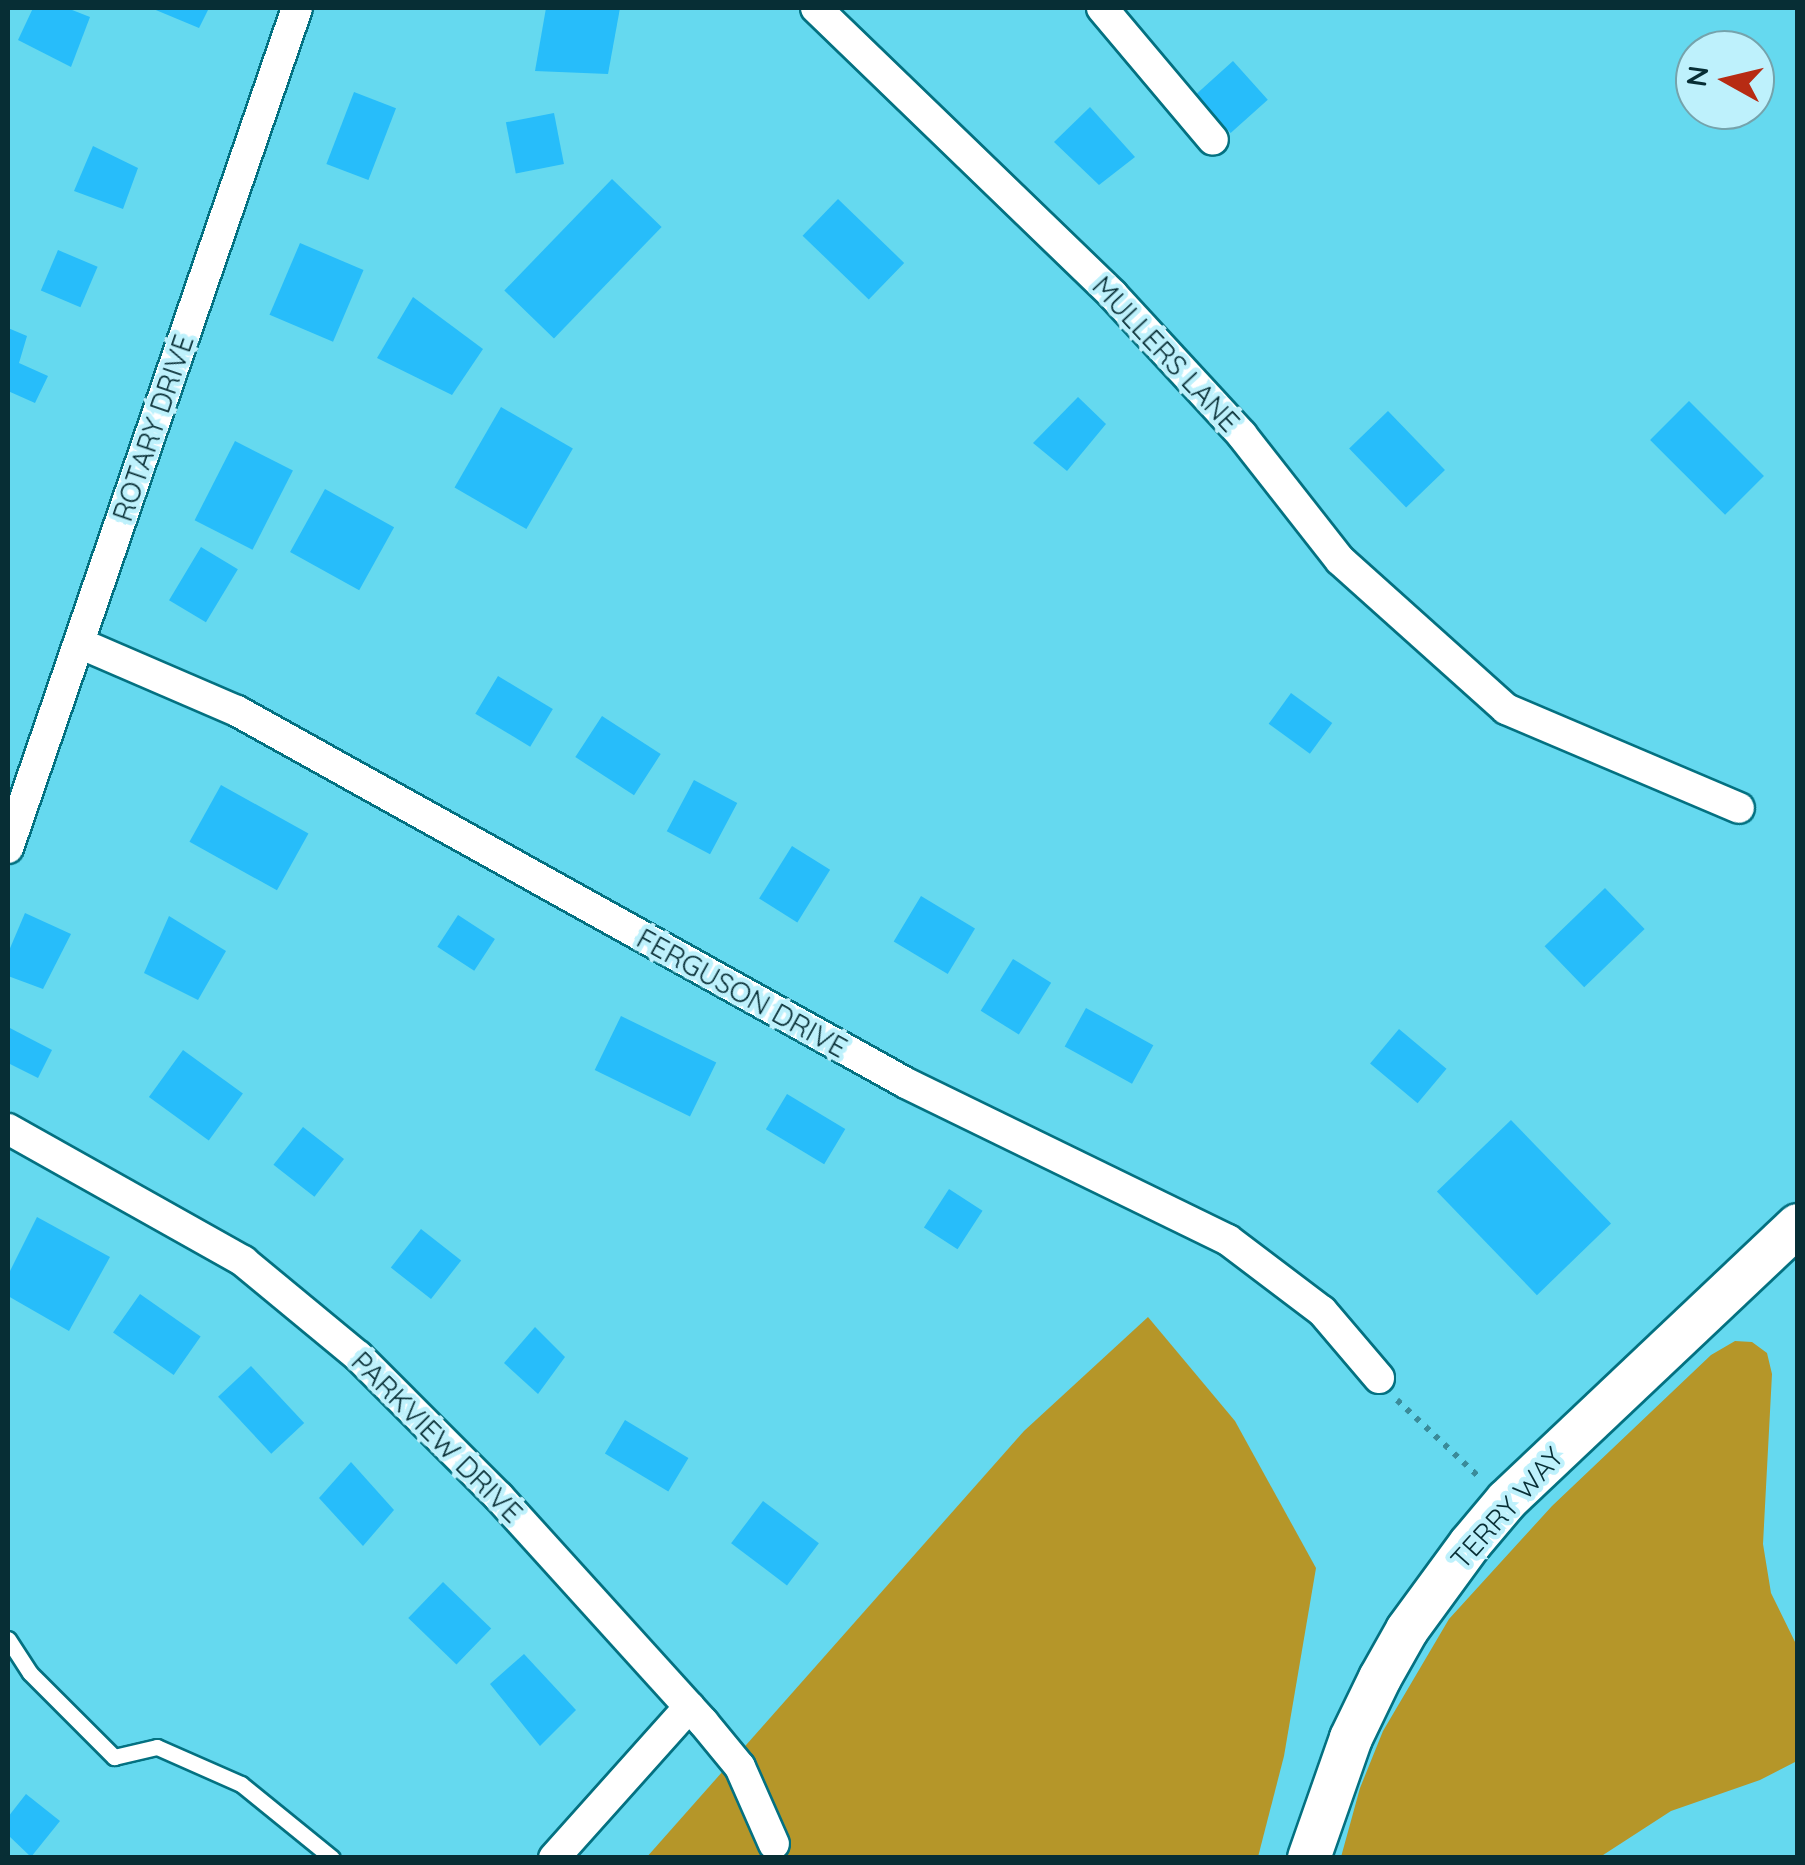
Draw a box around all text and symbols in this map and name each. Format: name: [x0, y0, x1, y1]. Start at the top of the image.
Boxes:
north arrow: [1675, 30, 1775, 130]
text: N: [1678, 63, 1716, 89]
street label: MULLERS LANE: [1085, 269, 1247, 439]
street label: ROTARY DRIVE: [105, 330, 201, 526]
street label: FERGUSON DRIVE: [631, 921, 853, 1065]
street label: PARKVIEW DRIVE: [345, 1345, 529, 1529]
street label: TERRY WAY: [1444, 1440, 1570, 1576]

